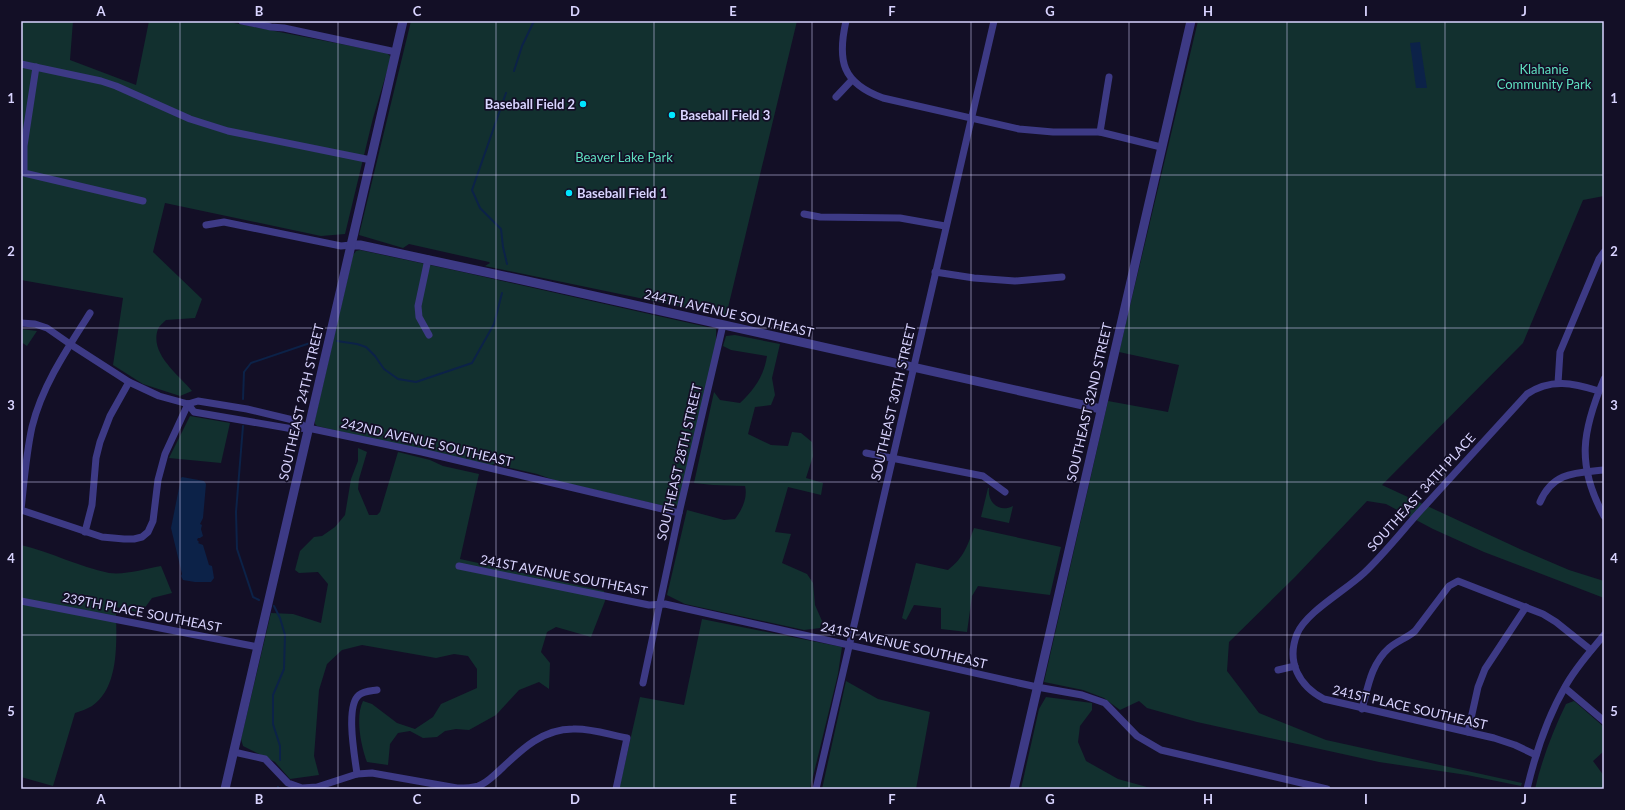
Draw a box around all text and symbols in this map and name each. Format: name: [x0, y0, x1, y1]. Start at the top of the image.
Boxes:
text: A: [95, 3, 106, 19]
text: B: [255, 3, 264, 19]
text: C: [413, 3, 422, 19]
text: D: [570, 3, 580, 19]
text: E: [729, 3, 737, 19]
text: F: [888, 3, 896, 19]
text: G: [1045, 3, 1055, 19]
text: H: [1203, 3, 1213, 19]
text: I: [1364, 3, 1368, 19]
text: J: [1521, 3, 1527, 19]
park label: Klahanie Community Park: [1497, 61, 1592, 92]
text: 1: [7, 90, 15, 106]
text: 1: [1610, 90, 1618, 106]
place label: Baseball Field 2: [485, 96, 575, 112]
marker: Baseball Field 2: [578, 99, 588, 109]
place label: Baseball Field 3: [680, 107, 770, 123]
marker: Baseball Field 3: [667, 110, 677, 120]
park label: Beaver Lake Park: [575, 149, 673, 165]
place label: Baseball Field 1: [577, 185, 667, 201]
marker: Baseball Field 1: [564, 188, 574, 198]
text: 2: [7, 243, 15, 259]
text: 2: [1610, 243, 1618, 259]
street label: 244TH AVENUE SOUTHEAST: [643, 286, 816, 340]
street label: SOUTHEAST 32ND STREET: [1063, 321, 1115, 483]
street label: SOUTHEAST 24TH STREET: [275, 322, 327, 482]
street label: SOUTHEAST 30TH STREET: [867, 322, 919, 482]
street label: SOUTHEAST 28TH STREET: [653, 382, 705, 542]
text: 3: [7, 397, 15, 413]
text: 3: [1610, 397, 1618, 413]
street label: 242ND AVENUE SOUTHEAST: [340, 414, 515, 470]
street label: SOUTHEAST 34TH PLACE: [1364, 429, 1478, 555]
text: 4: [7, 550, 15, 566]
text: 4: [1610, 550, 1618, 566]
street label: 241ST AVENUE SOUTHEAST: [479, 551, 649, 599]
street label: 239TH PLACE SOUTHEAST: [61, 589, 223, 635]
street label: 241ST AVENUE SOUTHEAST: [819, 618, 989, 672]
street label: 241ST PLACE SOUTHEAST: [1331, 681, 1489, 733]
text: 5: [7, 703, 15, 719]
text: 5: [1610, 703, 1618, 719]
text: A: [95, 791, 106, 807]
text: B: [255, 791, 264, 807]
text: C: [413, 791, 422, 807]
text: D: [570, 791, 580, 807]
text: E: [729, 791, 737, 807]
text: F: [888, 791, 896, 807]
text: G: [1045, 791, 1055, 807]
text: H: [1203, 791, 1213, 807]
text: I: [1364, 791, 1368, 807]
text: J: [1521, 791, 1527, 807]

